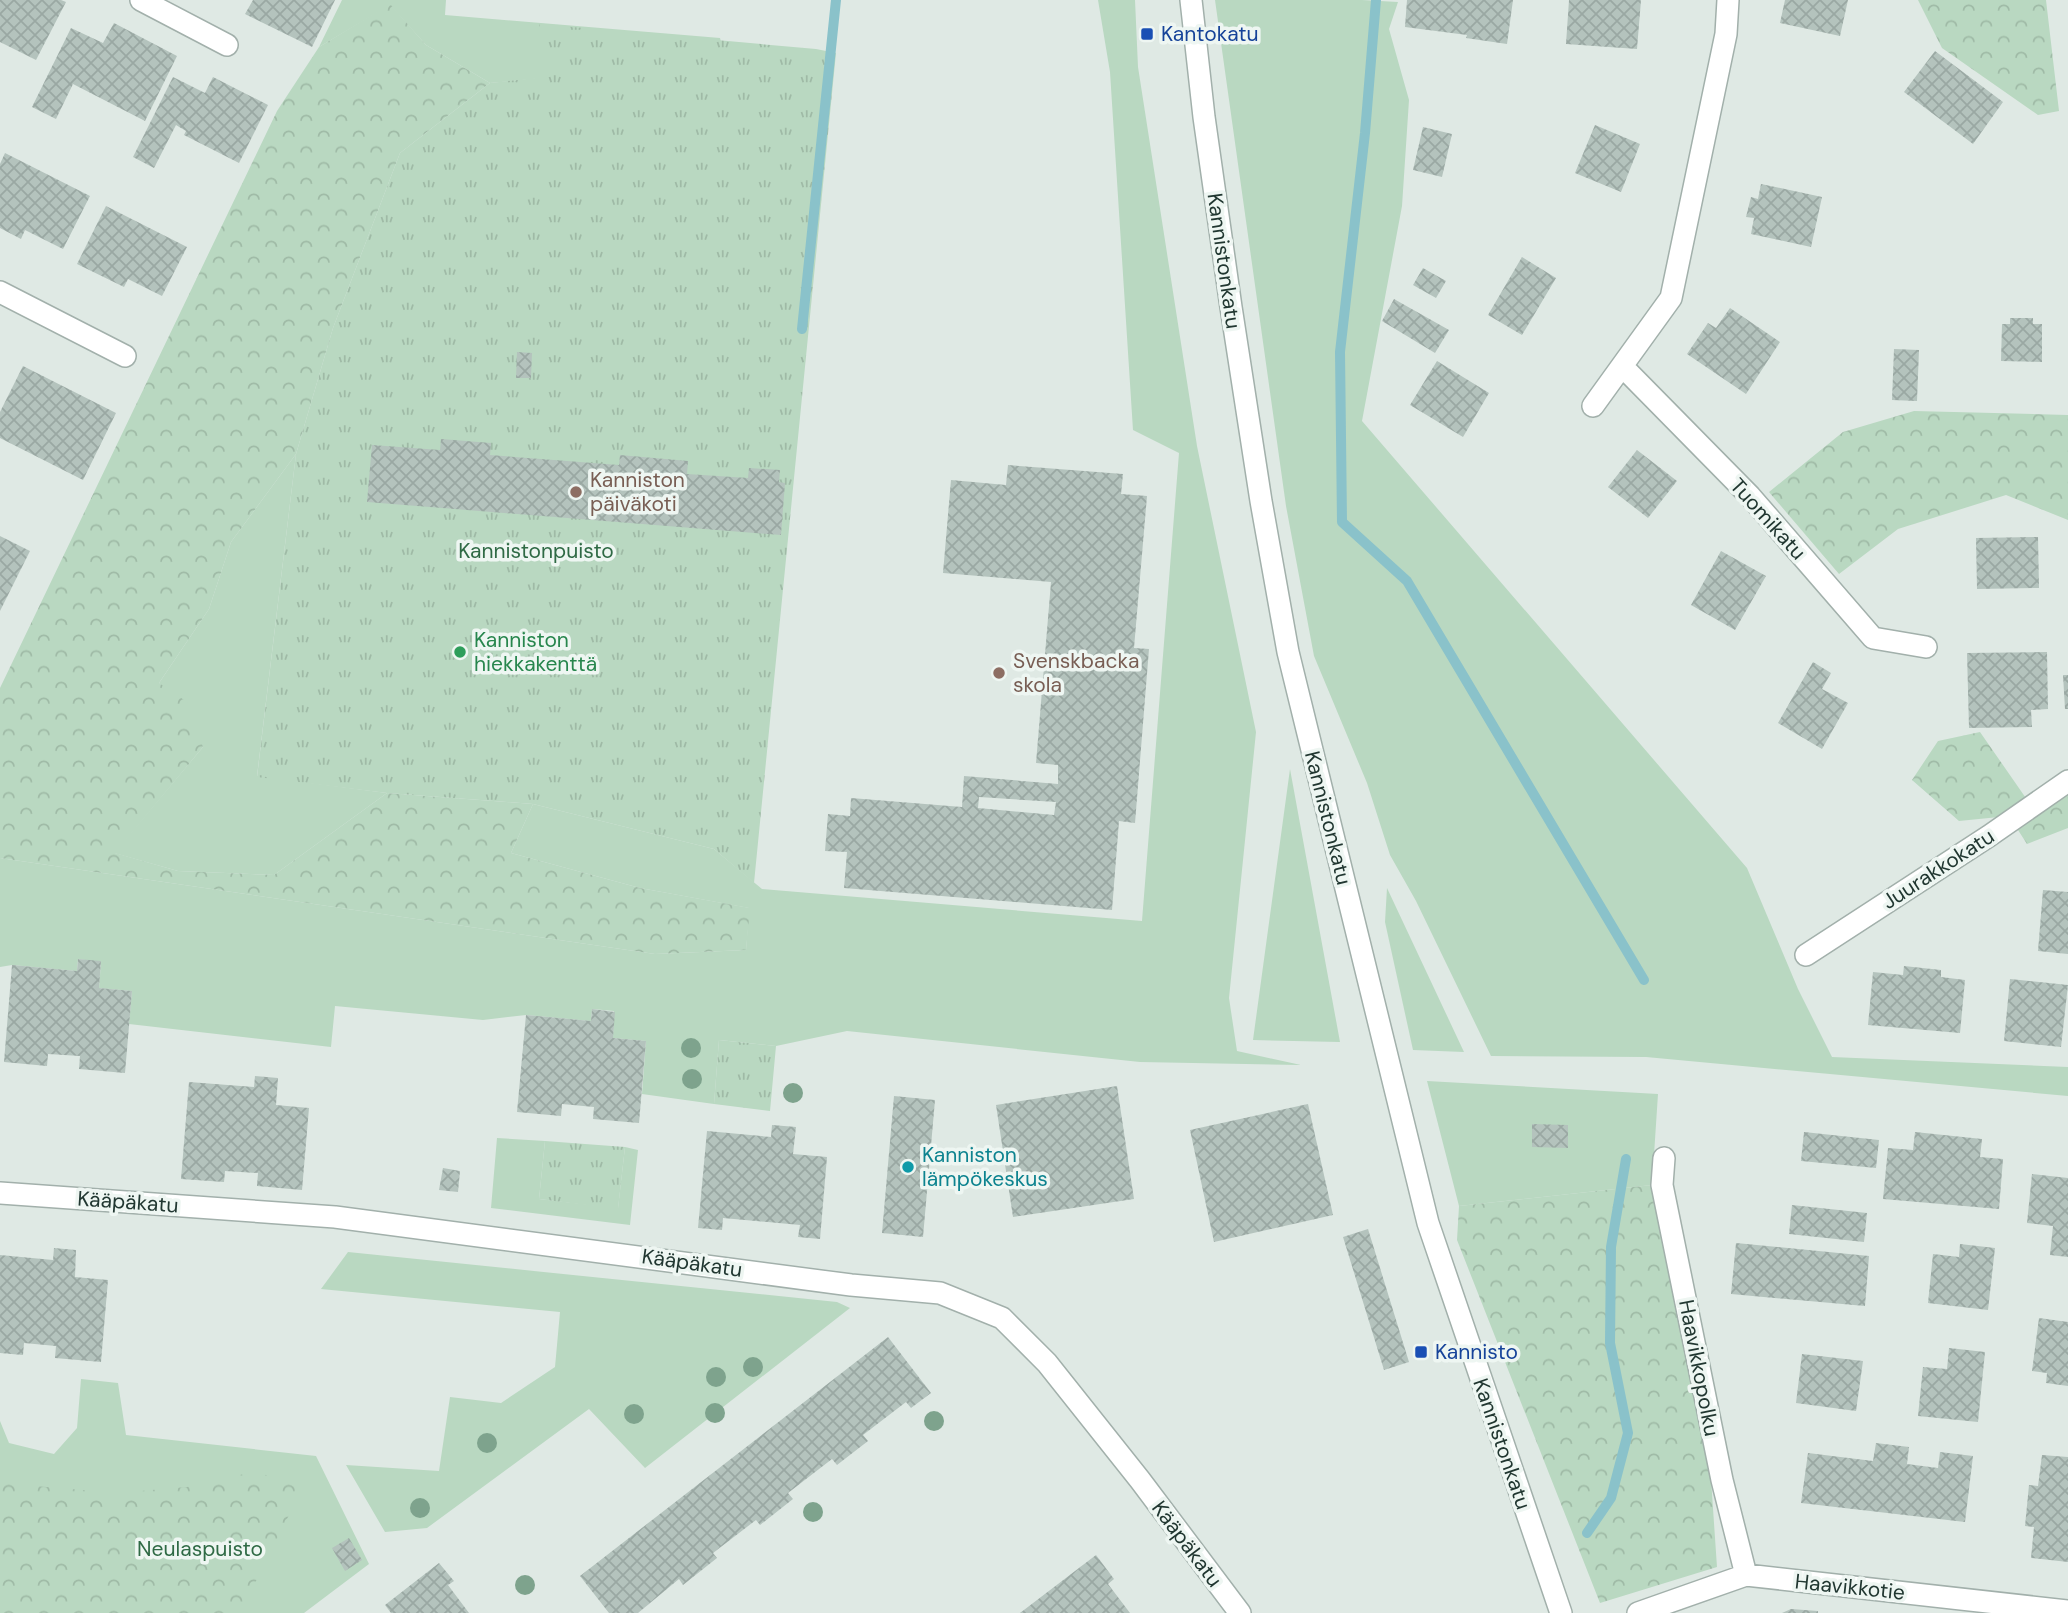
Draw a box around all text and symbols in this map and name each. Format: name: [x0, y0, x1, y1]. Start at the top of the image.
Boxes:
place label: Kantokatu: [1161, 20, 1259, 48]
marker: Kantokatu: [1139, 26, 1155, 42]
street label: Kannistonkatu: [1201, 191, 1247, 331]
place label: Kanniston päiväkoti: [590, 466, 685, 518]
street label: Tuomikatu: [1724, 472, 1812, 566]
marker: Kanniston päiväkoti: [568, 484, 584, 500]
park label: Kannistonpuisto: [458, 537, 614, 565]
place label: Kanniston hiekkakenttä: [474, 626, 597, 678]
marker: Kanniston hiekkakenttä: [452, 644, 468, 660]
place label: Svenskbacka skola: [1013, 647, 1139, 699]
marker: Svenskbacka skola: [991, 665, 1007, 681]
street label: Kannistonkatu: [1298, 748, 1358, 888]
street label: Juurakkokatu: [1876, 822, 2000, 916]
place label: Kanniston lämpökeskus: [922, 1141, 1048, 1193]
marker: Kanniston lämpökeskus: [900, 1159, 916, 1175]
street label: Kääpäkatu: [77, 1185, 179, 1219]
street label: Kääpäkatu: [640, 1242, 744, 1284]
street label: Haavikkopolku: [1672, 1297, 1726, 1439]
place label: Kannisto: [1435, 1338, 1518, 1366]
marker: Kannisto: [1413, 1344, 1429, 1360]
street label: Kannistonkatu: [1466, 1375, 1538, 1513]
street label: Kääpäkatu: [1145, 1495, 1229, 1593]
park label: Neulaspuisto: [137, 1535, 263, 1563]
street label: Haavikkotie: [1794, 1567, 1906, 1607]

